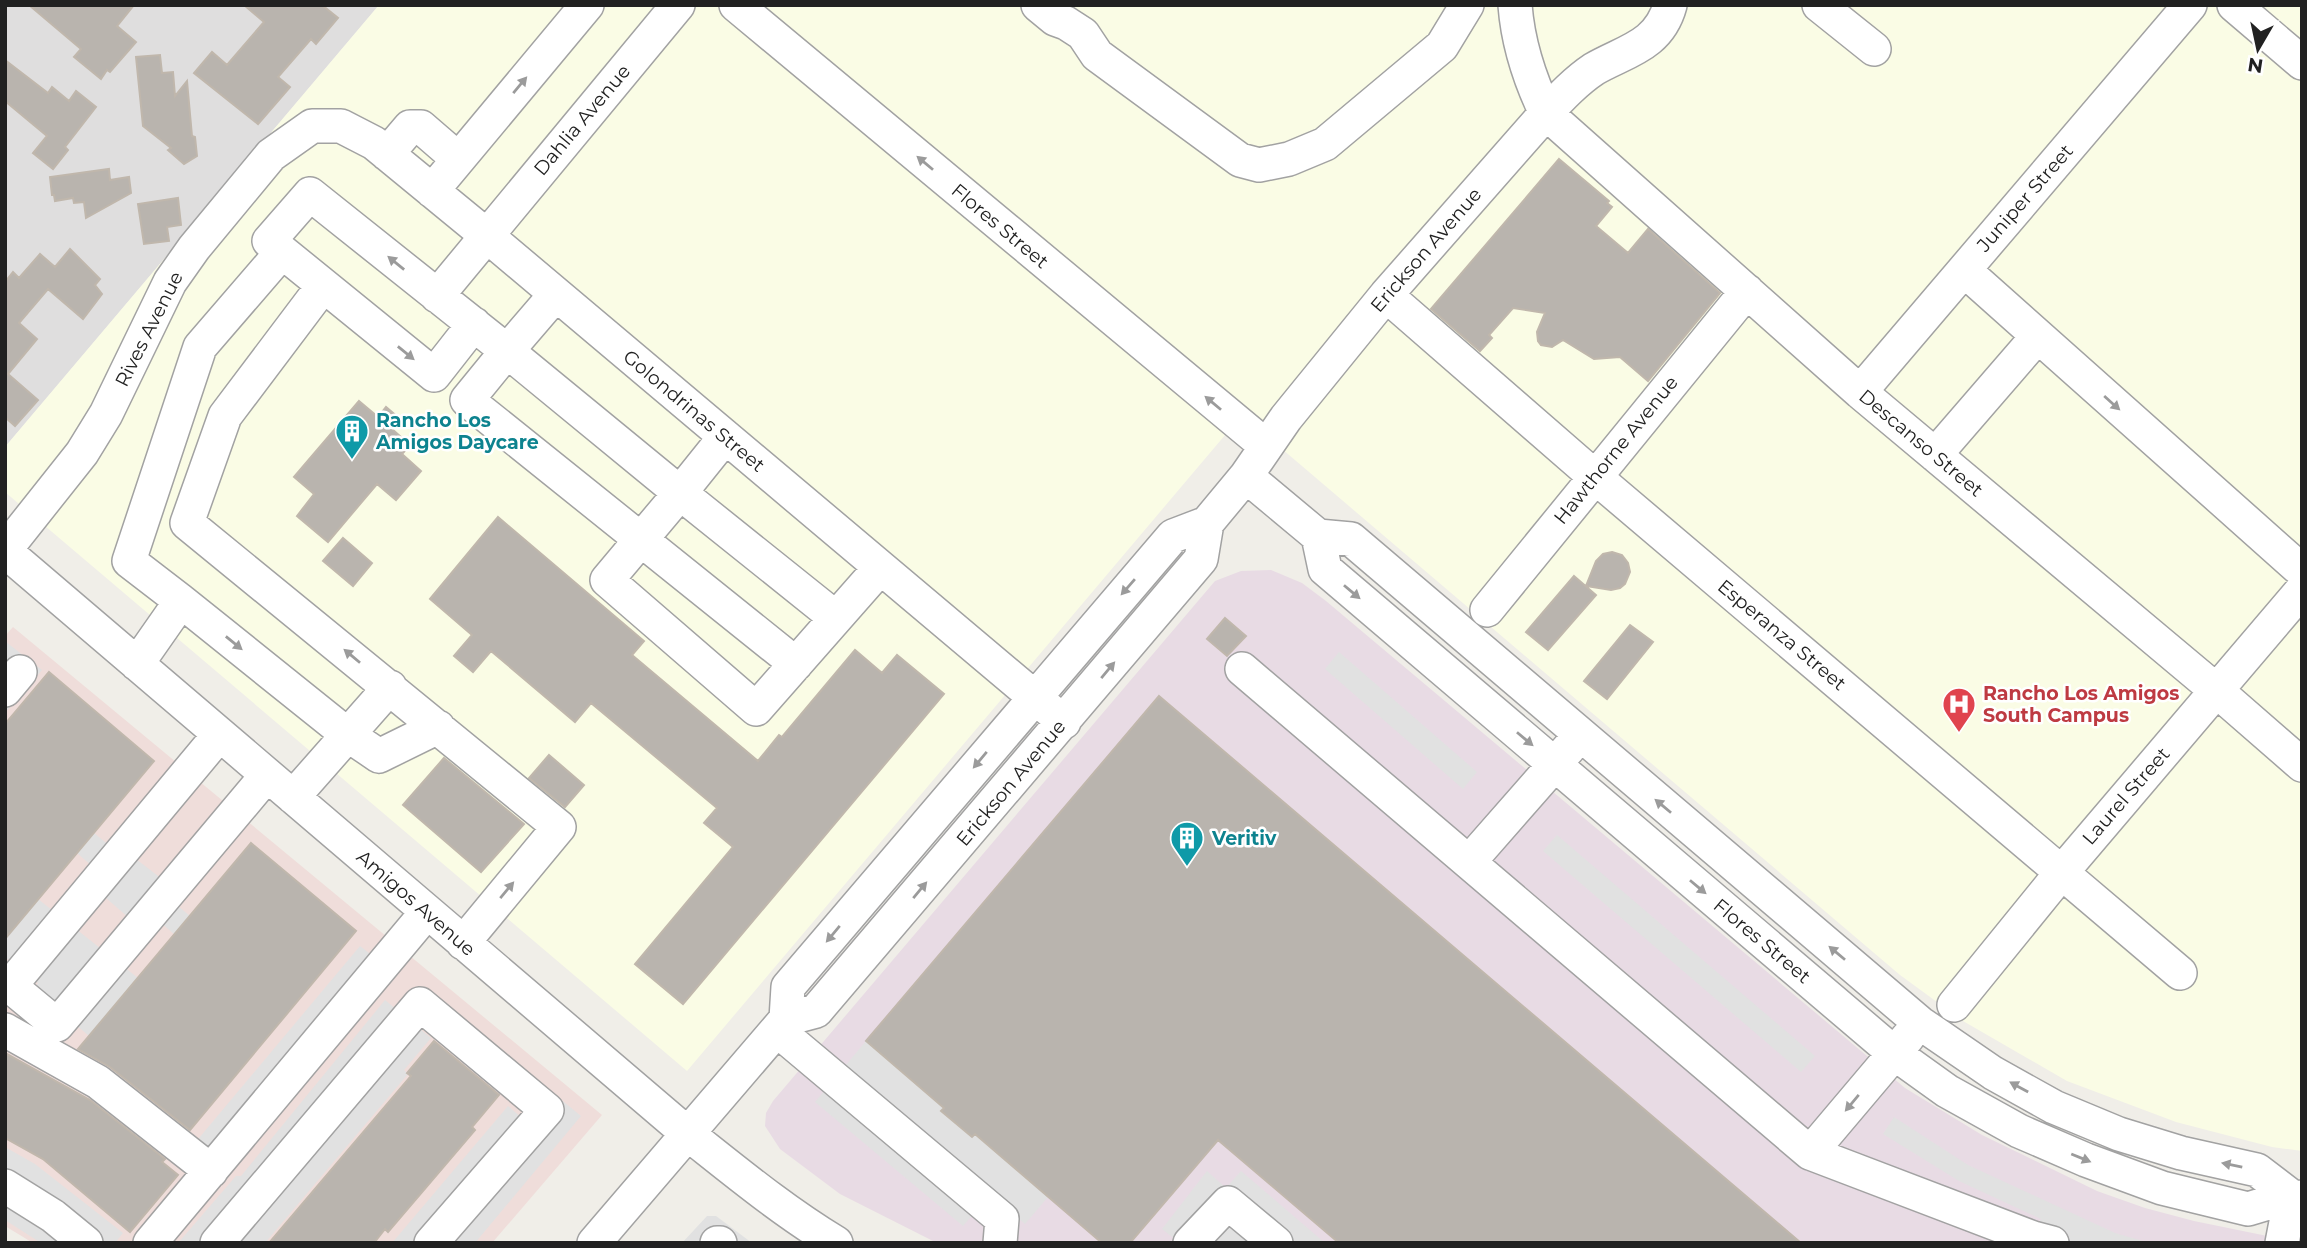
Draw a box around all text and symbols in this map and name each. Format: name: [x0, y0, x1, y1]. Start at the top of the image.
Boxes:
north arrow: [2223, 14, 2293, 84]
text: N: [2246, 53, 2265, 78]
street label: Dahlia Avenue: [529, 60, 635, 180]
one-way arrow: [512, 76, 528, 94]
street label: Juniper Street: [1971, 139, 2078, 257]
one-way arrow: [917, 156, 934, 171]
street label: Flores Street: [947, 179, 1053, 273]
street label: Erickson Avenue: [1366, 183, 1486, 317]
one-way arrow: [388, 256, 405, 271]
street label: Rives Avenue: [110, 268, 188, 390]
one-way arrow: [396, 345, 414, 360]
street label: Golondrinas Street: [619, 345, 770, 477]
street label: Hawthorne Avenue: [1549, 371, 1683, 529]
street label: Descanso Street: [1854, 384, 1988, 502]
one-way arrow: [2104, 395, 2121, 410]
one-way arrow: [1204, 396, 1221, 411]
place label: Rancho Los Amigos Daycare: [375, 409, 539, 454]
building icon: Rancho Los Amigos Daycare: [333, 412, 371, 461]
street label: Esperanza Street: [1713, 575, 1851, 696]
one-way arrow: [1121, 579, 1136, 596]
one-way arrow: [1343, 584, 1360, 599]
one-way arrow: [225, 636, 243, 650]
one-way arrow: [344, 649, 362, 664]
one-way arrow: [1100, 661, 1115, 679]
place label: Rancho Los Amigos South Campus: [1983, 682, 2179, 727]
hospital icon: Rancho Los Amigos South Campus: [1940, 685, 1978, 734]
street label: Erickson Avenue: [952, 715, 1070, 851]
one-way arrow: [1516, 731, 1533, 746]
street label: Laurel Street: [2077, 742, 2175, 849]
one-way arrow: [972, 751, 988, 769]
one-way arrow: [1654, 798, 1672, 814]
building icon: Veritiv: [1168, 819, 1206, 868]
place label: Veritiv: [1211, 827, 1277, 850]
street label: Amigos Avenue: [352, 845, 480, 961]
one-way arrow: [1689, 879, 1707, 895]
one-way arrow: [912, 881, 928, 899]
one-way arrow: [499, 882, 514, 899]
street label: Flores Street: [1709, 894, 1815, 988]
one-way arrow: [826, 925, 841, 942]
one-way arrow: [1828, 946, 1845, 961]
one-way arrow: [2010, 1081, 2029, 1093]
one-way arrow: [1844, 1094, 1860, 1112]
one-way arrow: [2071, 1153, 2092, 1164]
one-way arrow: [2221, 1159, 2243, 1170]

